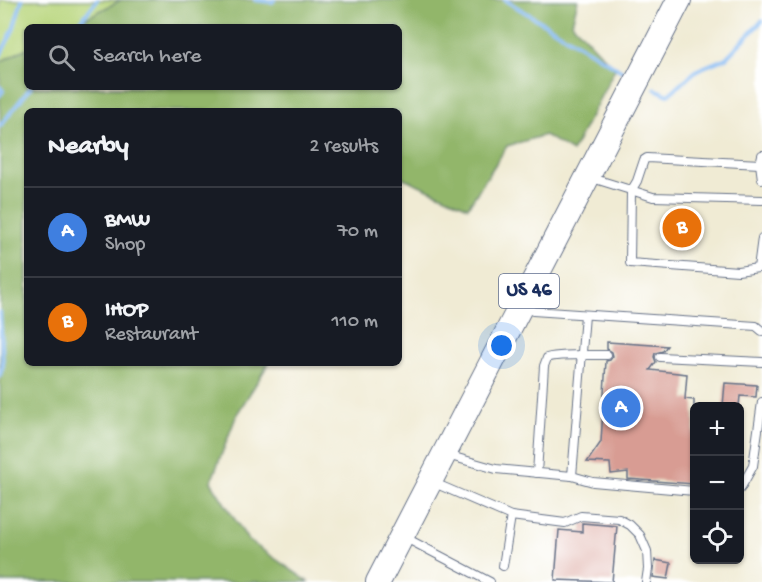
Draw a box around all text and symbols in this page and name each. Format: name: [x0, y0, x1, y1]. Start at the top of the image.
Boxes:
search box: [24, 24, 402, 90]
icon: search: [45, 41, 78, 74]
text: Search here: [93, 44, 201, 70]
text: Nearby: [48, 132, 129, 163]
text: 2 results: [309, 136, 378, 159]
pin: B: [662, 206, 702, 250]
text: BMW: [105, 208, 150, 234]
text: A: [62, 221, 73, 244]
text: 70 m: [337, 221, 378, 244]
text: Shop: [105, 234, 145, 257]
road number: US 46: [499, 274, 559, 308]
text: IHOP: [105, 298, 148, 324]
text: B: [62, 311, 73, 334]
text: 110 m: [332, 311, 378, 334]
text: Restaurant: [105, 324, 198, 347]
your location: [487, 331, 516, 360]
pin: A: [602, 386, 640, 430]
map controls: [690, 402, 744, 564]
button: +: [690, 402, 744, 456]
button: −: [690, 456, 744, 510]
button: locate: [690, 510, 744, 564]

